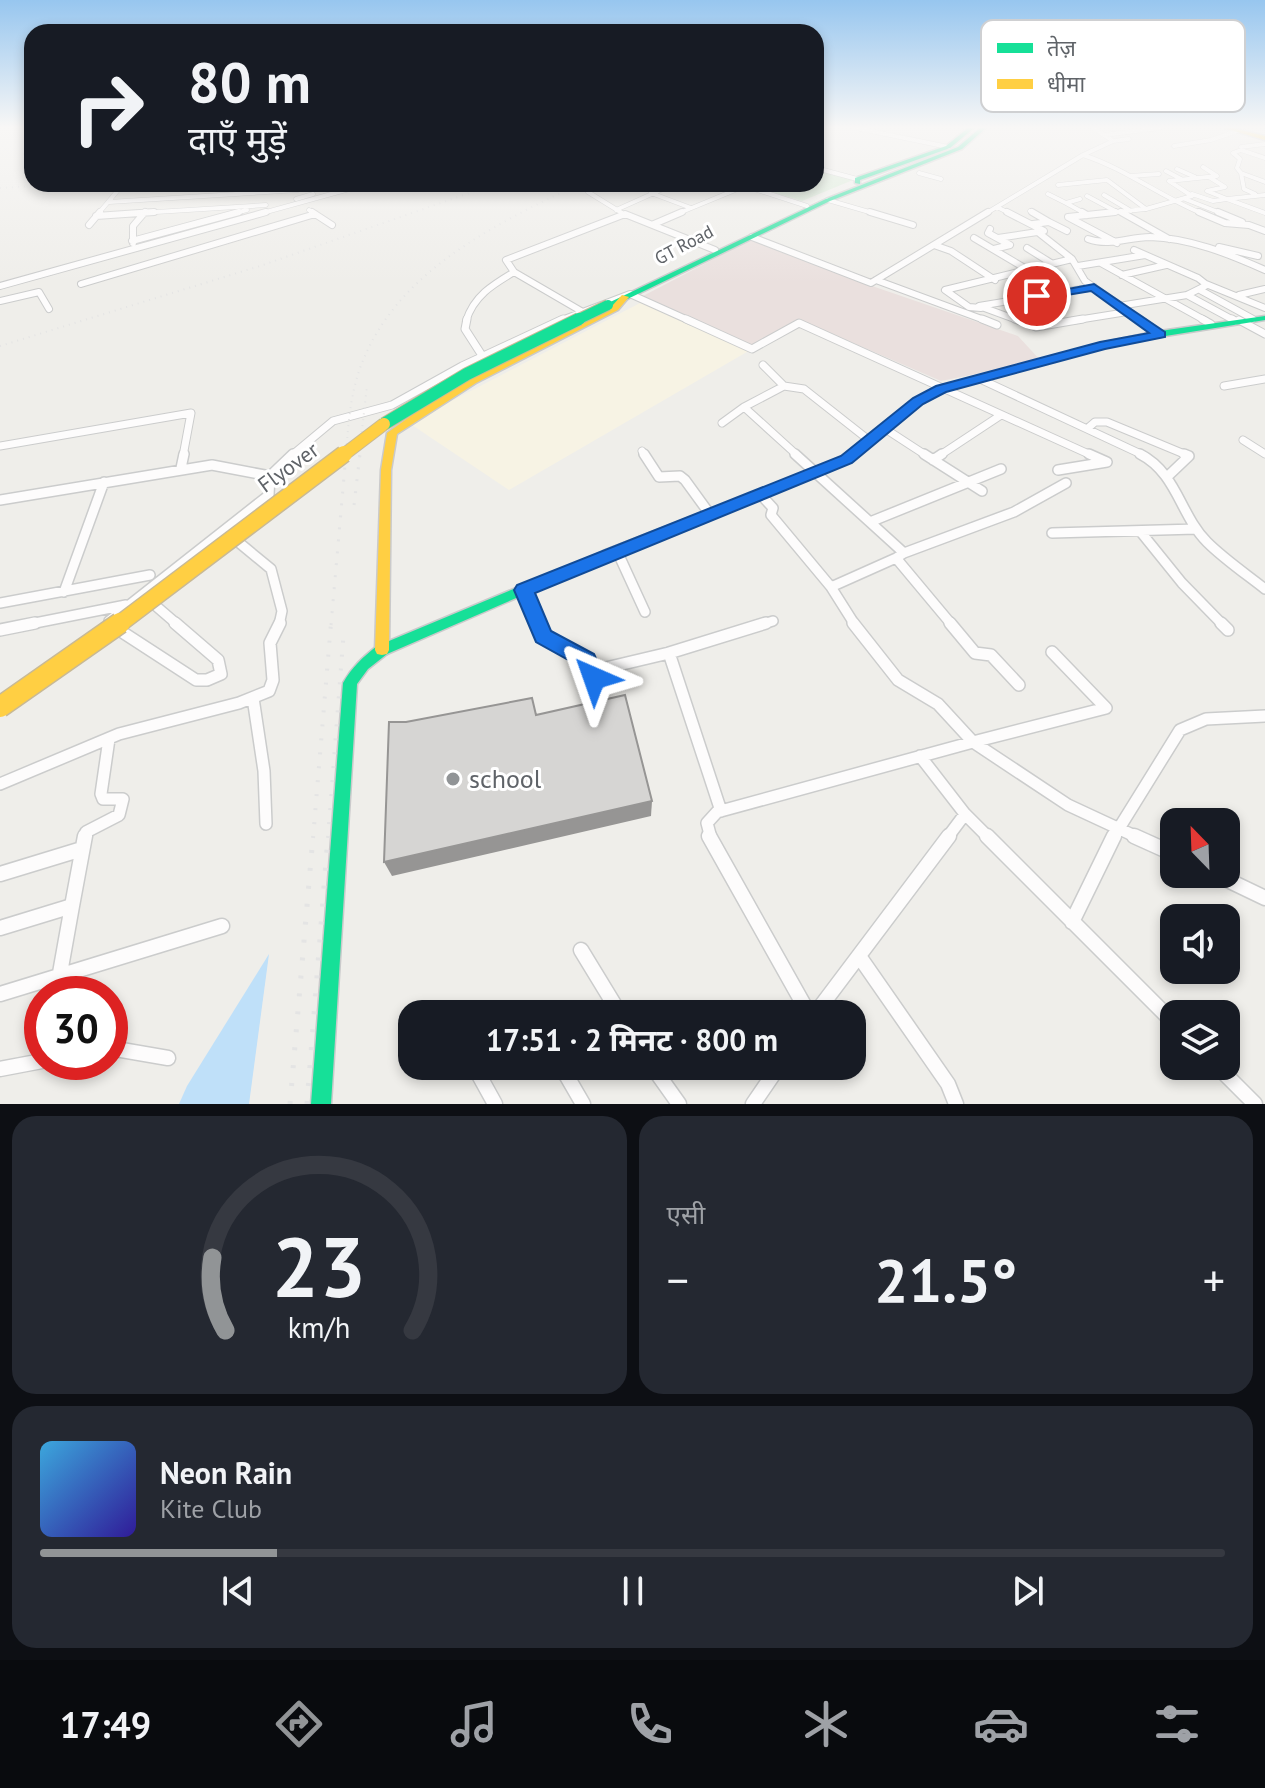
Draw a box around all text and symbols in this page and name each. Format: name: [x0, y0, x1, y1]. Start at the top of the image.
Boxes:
legend: [981, 20, 1245, 112]
text: तेज़: [1047, 34, 1077, 62]
text: 80 m: [188, 46, 311, 118]
icon: right: [56, 56, 160, 160]
text: धीमा: [1047, 70, 1085, 98]
text: दाएँ मुड़ें: [188, 116, 287, 163]
street label: GT Road: [650, 220, 717, 270]
pin: [1003, 262, 1071, 330]
icon: arrive: [1015, 274, 1059, 318]
street label: Flyover: [252, 435, 324, 498]
position arrow: [552, 636, 636, 720]
place label: school: [469, 762, 542, 795]
marker: school: [444, 770, 462, 788]
north arrow: [1160, 808, 1240, 888]
map controls: [1160, 808, 1240, 1080]
button: sound: [1160, 904, 1240, 984]
speed limit sign: 30: [24, 976, 128, 1080]
button: layers: [1160, 1000, 1240, 1080]
text: 17:51 · 2 मिनट · 800 m: [486, 1020, 778, 1059]
text: एसी: [667, 1198, 705, 1231]
text: 23: [272, 1212, 366, 1320]
text: 21.5°: [874, 1241, 1017, 1319]
text: −: [667, 1251, 689, 1308]
text: +: [1203, 1251, 1225, 1308]
text: km/h: [288, 1309, 351, 1346]
text: Neon Rain: [160, 1453, 292, 1492]
text: Kite Club: [160, 1492, 262, 1525]
icon: previous: [216, 1569, 260, 1613]
icon: pause: [611, 1569, 655, 1613]
icon: next: [1006, 1569, 1050, 1613]
icon: directions: [271, 1696, 327, 1752]
icon: music: [446, 1696, 502, 1752]
icon: phone: [622, 1696, 678, 1752]
icon: climate: [798, 1696, 854, 1752]
icon: car: [973, 1696, 1029, 1752]
icon: filters: [1149, 1696, 1205, 1752]
text: 17:49: [60, 1701, 151, 1748]

